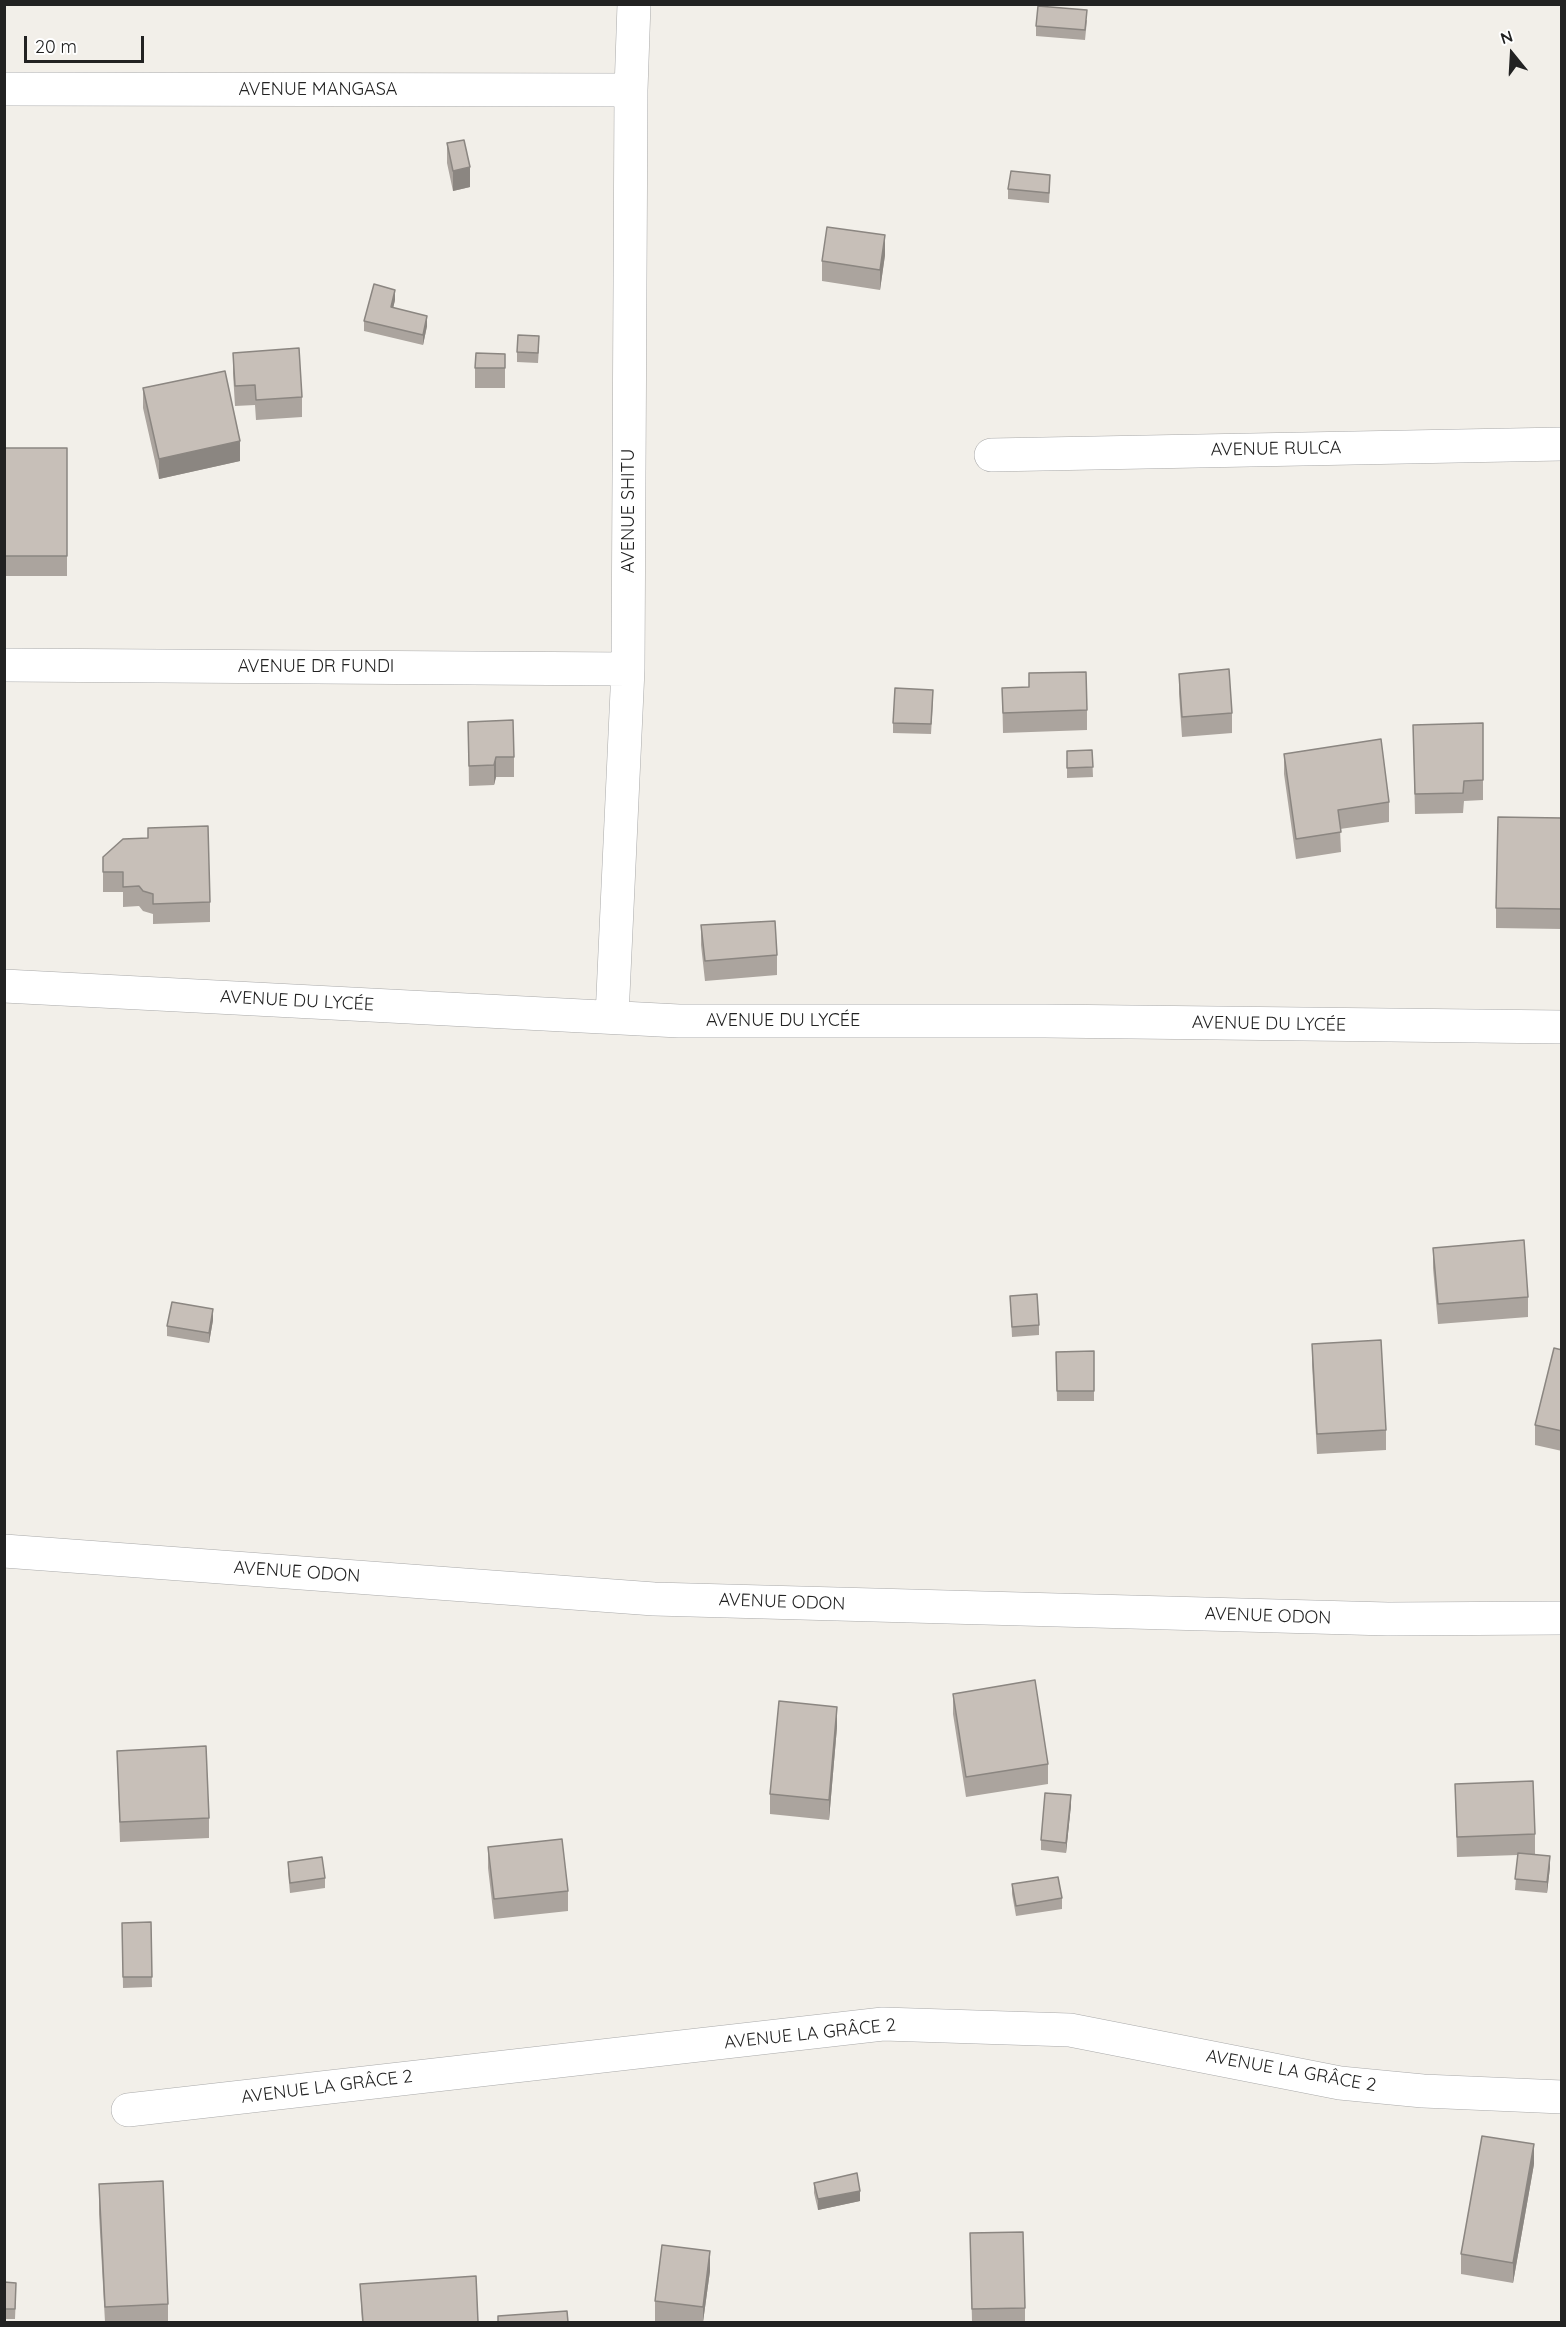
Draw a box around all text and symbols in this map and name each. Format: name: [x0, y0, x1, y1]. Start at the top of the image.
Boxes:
scale bar: [27, 24, 147, 62]
north arrow: [1482, 24, 1542, 84]
text: N: [1498, 26, 1515, 48]
text: 20 m: [35, 35, 77, 58]
street label: AVENUE MANGASA: [239, 79, 397, 101]
street label: AVENUE RULCA: [1210, 437, 1342, 461]
street label: AVENUE SHITU: [618, 449, 640, 573]
street label: AVENUE DR FUNDI: [238, 656, 394, 678]
street label: AVENUE DU LYCÉE: [219, 986, 375, 1016]
street label: AVENUE DU LYCÉE: [706, 1010, 860, 1032]
street label: AVENUE DU LYCÉE: [1192, 1012, 1346, 1036]
street label: AVENUE ODON: [233, 1557, 361, 1587]
street label: AVENUE ODON: [718, 1589, 846, 1615]
street label: AVENUE ODON: [1204, 1603, 1332, 1629]
street label: AVENUE LA GRÂCE 2: [723, 2014, 897, 2054]
street label: AVENUE LA GRÂCE 2: [1204, 2045, 1378, 2097]
street label: AVENUE LA GRÂCE 2: [240, 2066, 414, 2108]

